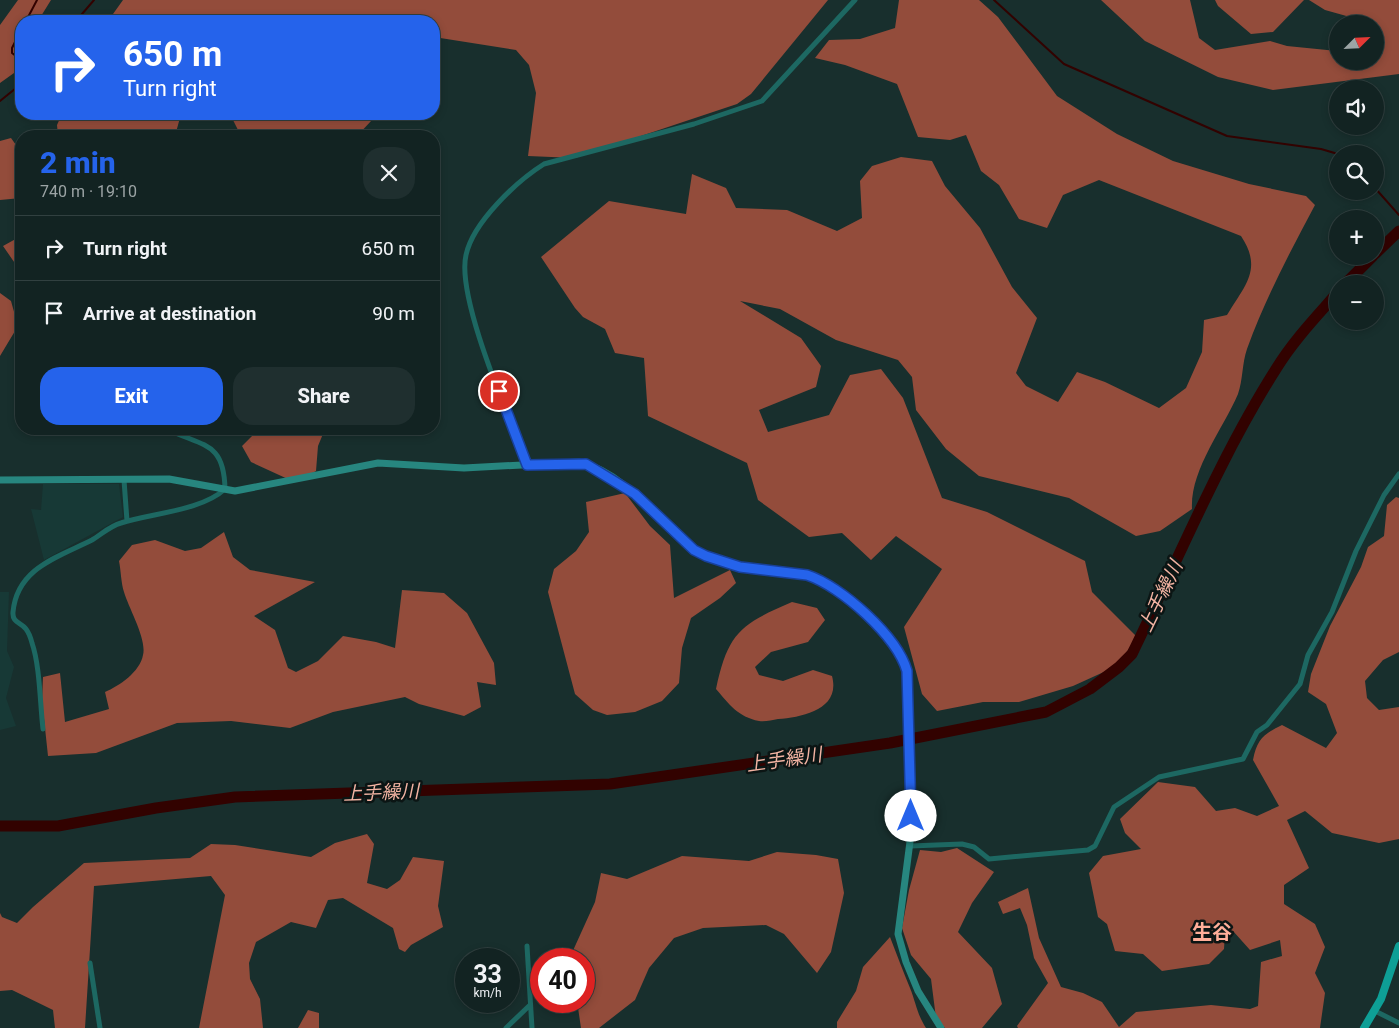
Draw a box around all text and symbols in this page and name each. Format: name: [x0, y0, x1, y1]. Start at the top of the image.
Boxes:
north arrow: [1329, 15, 1384, 70]
map controls: [1329, 15, 1384, 330]
text: 650 m: [123, 34, 222, 75]
icon: right: [40, 35, 105, 100]
text: Turn right: [123, 76, 217, 101]
button: sound: [1329, 80, 1384, 135]
text: 2 min: [40, 145, 116, 180]
button: search: [1329, 145, 1384, 200]
button: close: [363, 147, 415, 199]
text: 740 m · 19:10: [40, 182, 137, 201]
button: +: [1329, 210, 1384, 265]
icon: right: [40, 234, 68, 262]
text: Turn right: [83, 237, 167, 260]
text: 650 m: [362, 237, 415, 260]
button: −: [1329, 275, 1384, 330]
icon: arrive: [40, 299, 68, 327]
text: Arrive at destination: [83, 302, 256, 325]
text: 90 m: [372, 302, 415, 325]
button: Exit: [40, 367, 223, 425]
button: Share: [233, 367, 415, 425]
pin: [478, 370, 520, 412]
icon: arrive: [485, 377, 513, 405]
water label: 上手繰川: [1133, 555, 1188, 635]
water label: 上手繰川: [745, 743, 825, 776]
water label: 上手繰川: [343, 780, 421, 805]
position arrow: [884, 789, 936, 841]
district label: 生谷: [1192, 920, 1232, 944]
speed limit sign: 40: [530, 948, 595, 1013]
text: 33: [473, 960, 502, 989]
text: km/h: [473, 986, 502, 1000]

